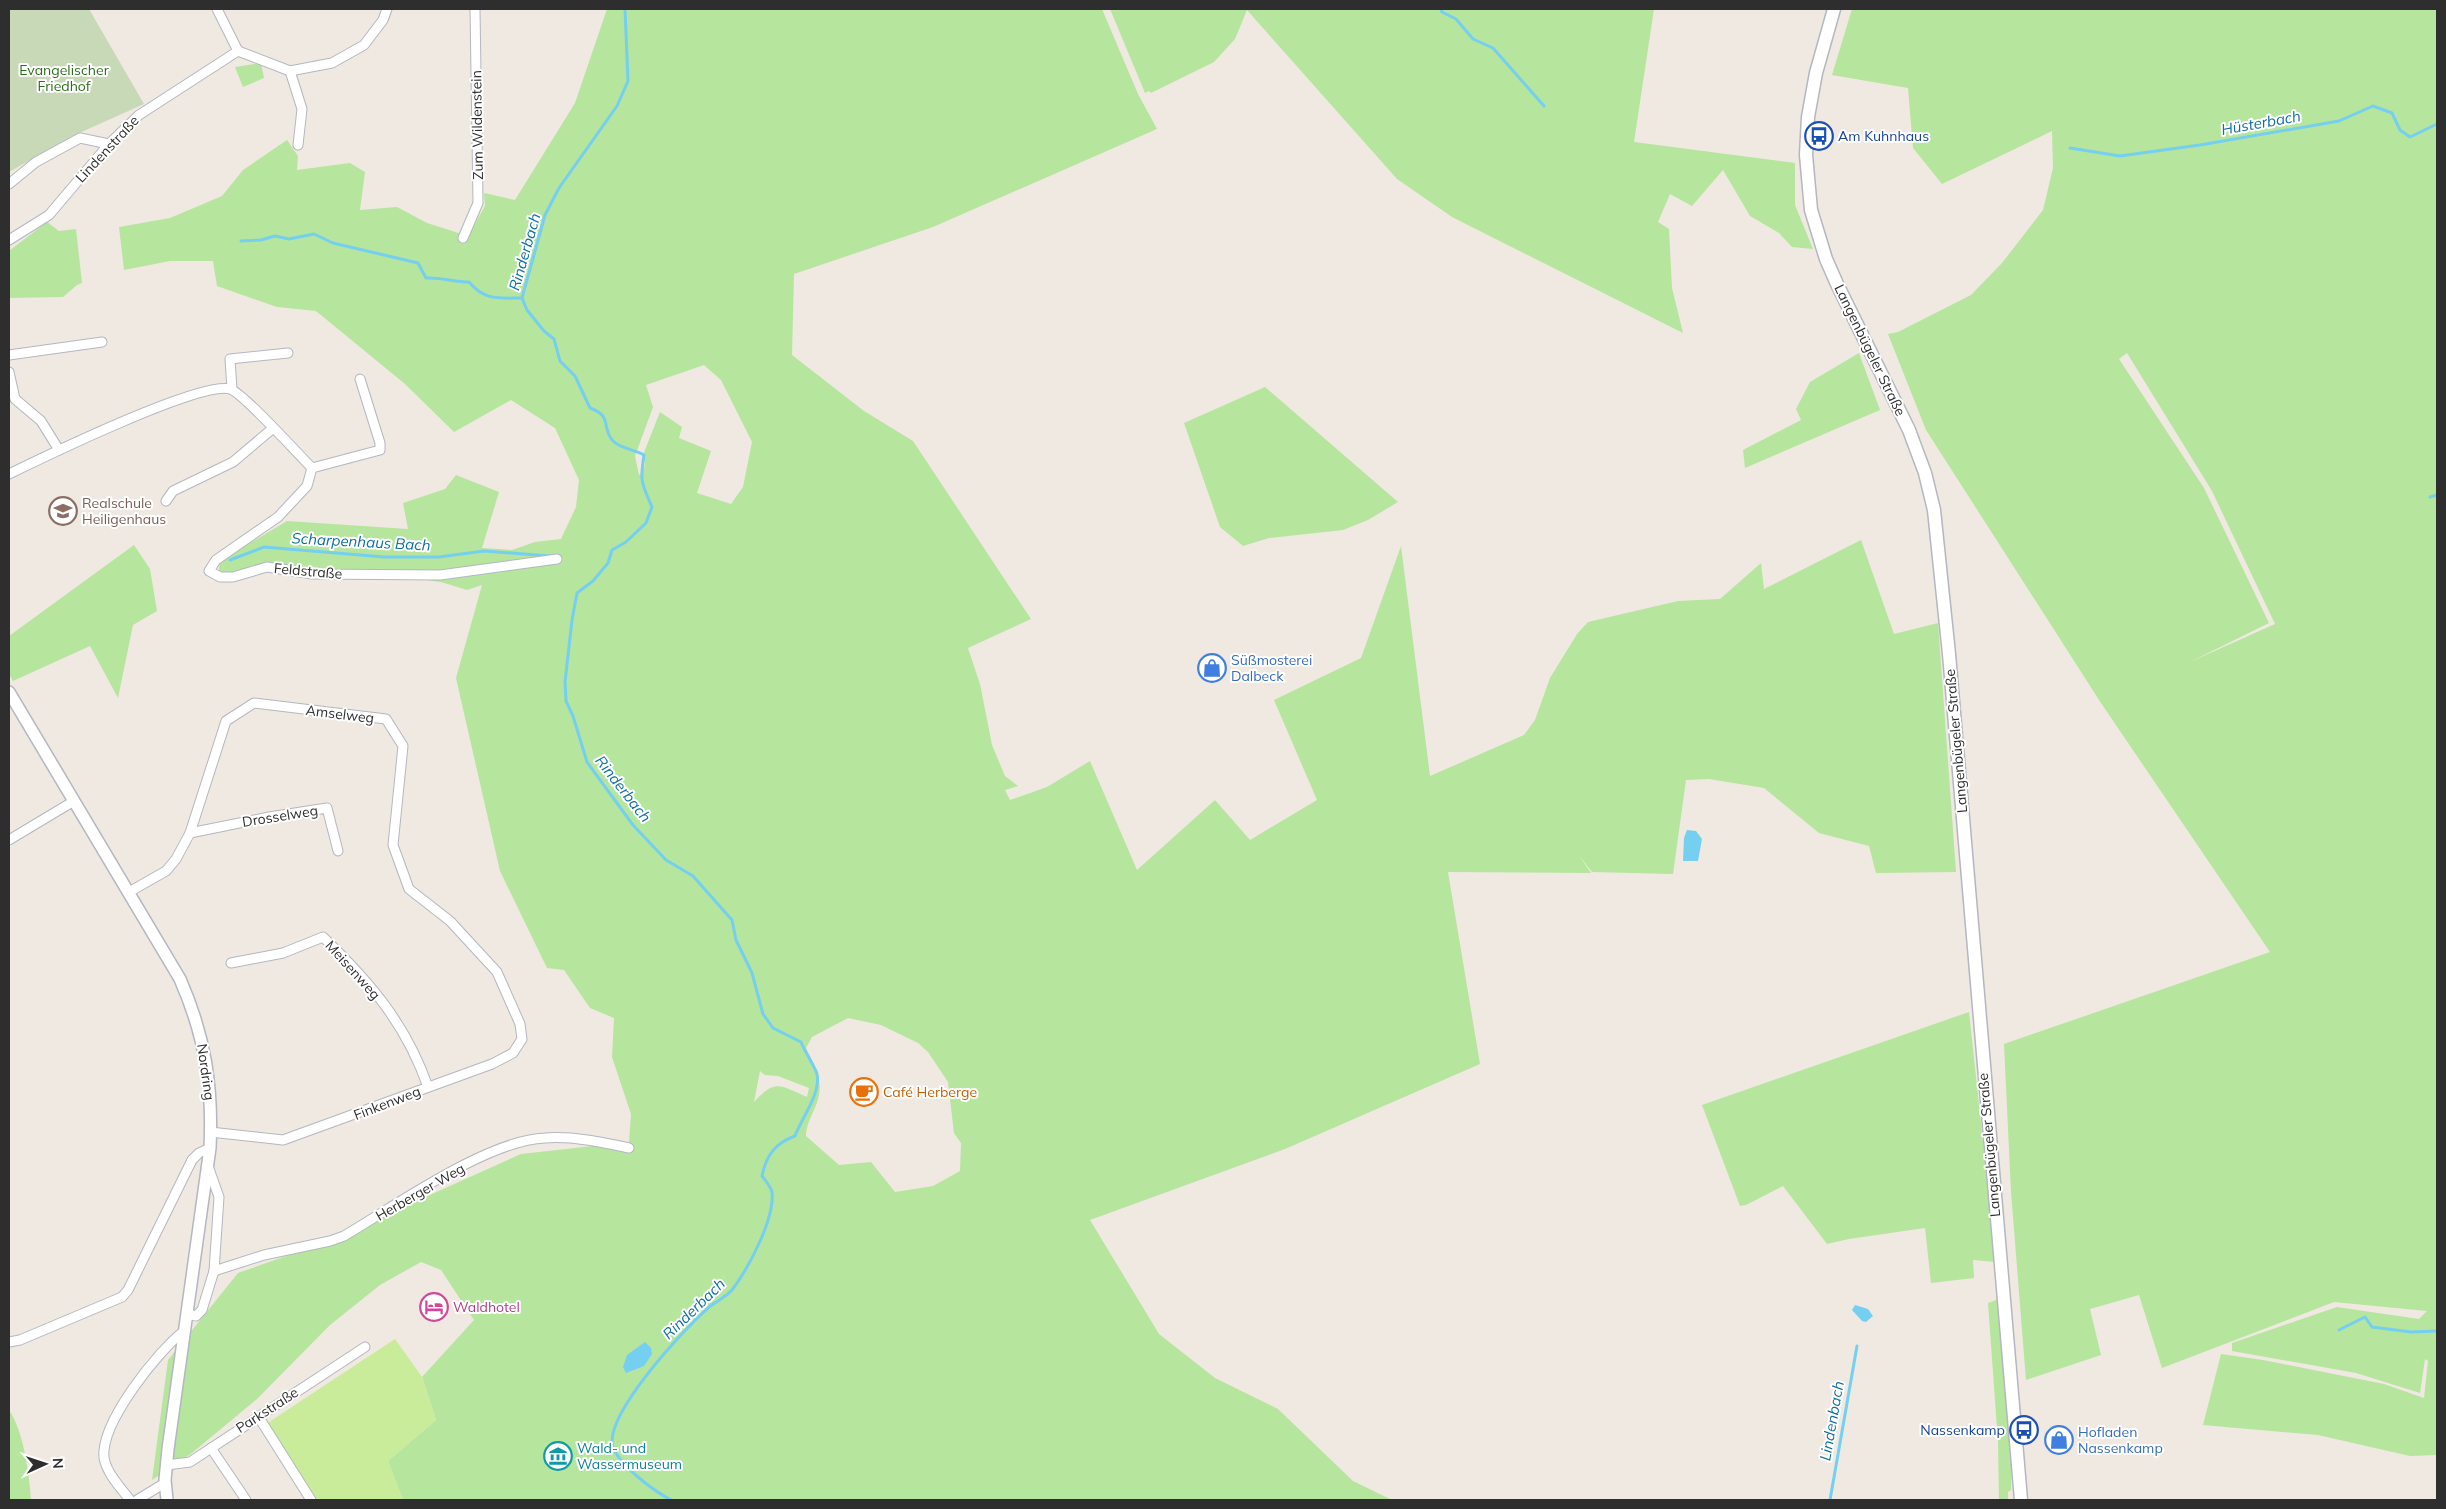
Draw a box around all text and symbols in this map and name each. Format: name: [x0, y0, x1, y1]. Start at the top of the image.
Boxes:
park label: Evangelischer Friedhof: [19, 61, 110, 95]
street label: Zum Wildenstein: [467, 70, 487, 180]
water label: Hüsterbach: [2220, 106, 2302, 139]
street label: Lindenstraße: [71, 112, 143, 186]
bus stop icon: Am Kuhnhaus: [1804, 121, 1834, 151]
place label: Am Kuhnhaus: [1838, 127, 1929, 145]
water label: Rinderbach: [504, 211, 545, 293]
street label: Langenbügeler Straße: [1830, 281, 1910, 419]
place label: Realschule Heiligenhaus: [82, 494, 166, 528]
school or university icon: Realschule Heiligenhaus: [48, 496, 78, 526]
water label: Scharpenhaus Bach: [291, 528, 431, 555]
street label: Feldstraße: [273, 559, 343, 583]
place label: Süßmosterei Dalbeck: [1231, 651, 1312, 685]
shop icon: Süßmosterei Dalbeck: [1197, 653, 1227, 683]
street label: Langenbügeler Straße: [1941, 668, 1971, 814]
street label: Amselweg: [305, 701, 375, 727]
water label: Rinderbach: [591, 751, 655, 826]
street label: Drosselweg: [241, 801, 319, 831]
street label: Meisenweg: [322, 937, 384, 1003]
street label: Nordring: [193, 1043, 219, 1101]
street label: Langenbügeler Straße: [1974, 1072, 2004, 1218]
cafe icon: Café Herberge: [849, 1077, 879, 1107]
street label: Finkenweg: [351, 1082, 423, 1124]
place label: Café Herberge: [883, 1083, 977, 1101]
street label: Herberger Weg: [372, 1159, 468, 1225]
water label: Rinderbach: [658, 1274, 729, 1343]
hotel icon: Waldhotel: [419, 1292, 449, 1322]
place label: Waldhotel: [453, 1298, 520, 1316]
water label: Lindenbach: [1815, 1379, 1848, 1462]
street label: Parkstraße: [232, 1383, 302, 1437]
bus stop icon: Nassenkamp: [2009, 1415, 2039, 1445]
place label: Nassenkamp: [1920, 1421, 2005, 1439]
place label: Hofladen Nassenkamp: [2078, 1423, 2163, 1457]
shop icon: Hofladen Nassenkamp: [2044, 1425, 2074, 1455]
north arrow: [20, 1439, 70, 1489]
place label: Wald- und Wassermuseum: [577, 1439, 682, 1473]
museum icon: Wald- und Wassermuseum: [543, 1441, 573, 1471]
text: N: [49, 1458, 67, 1469]

